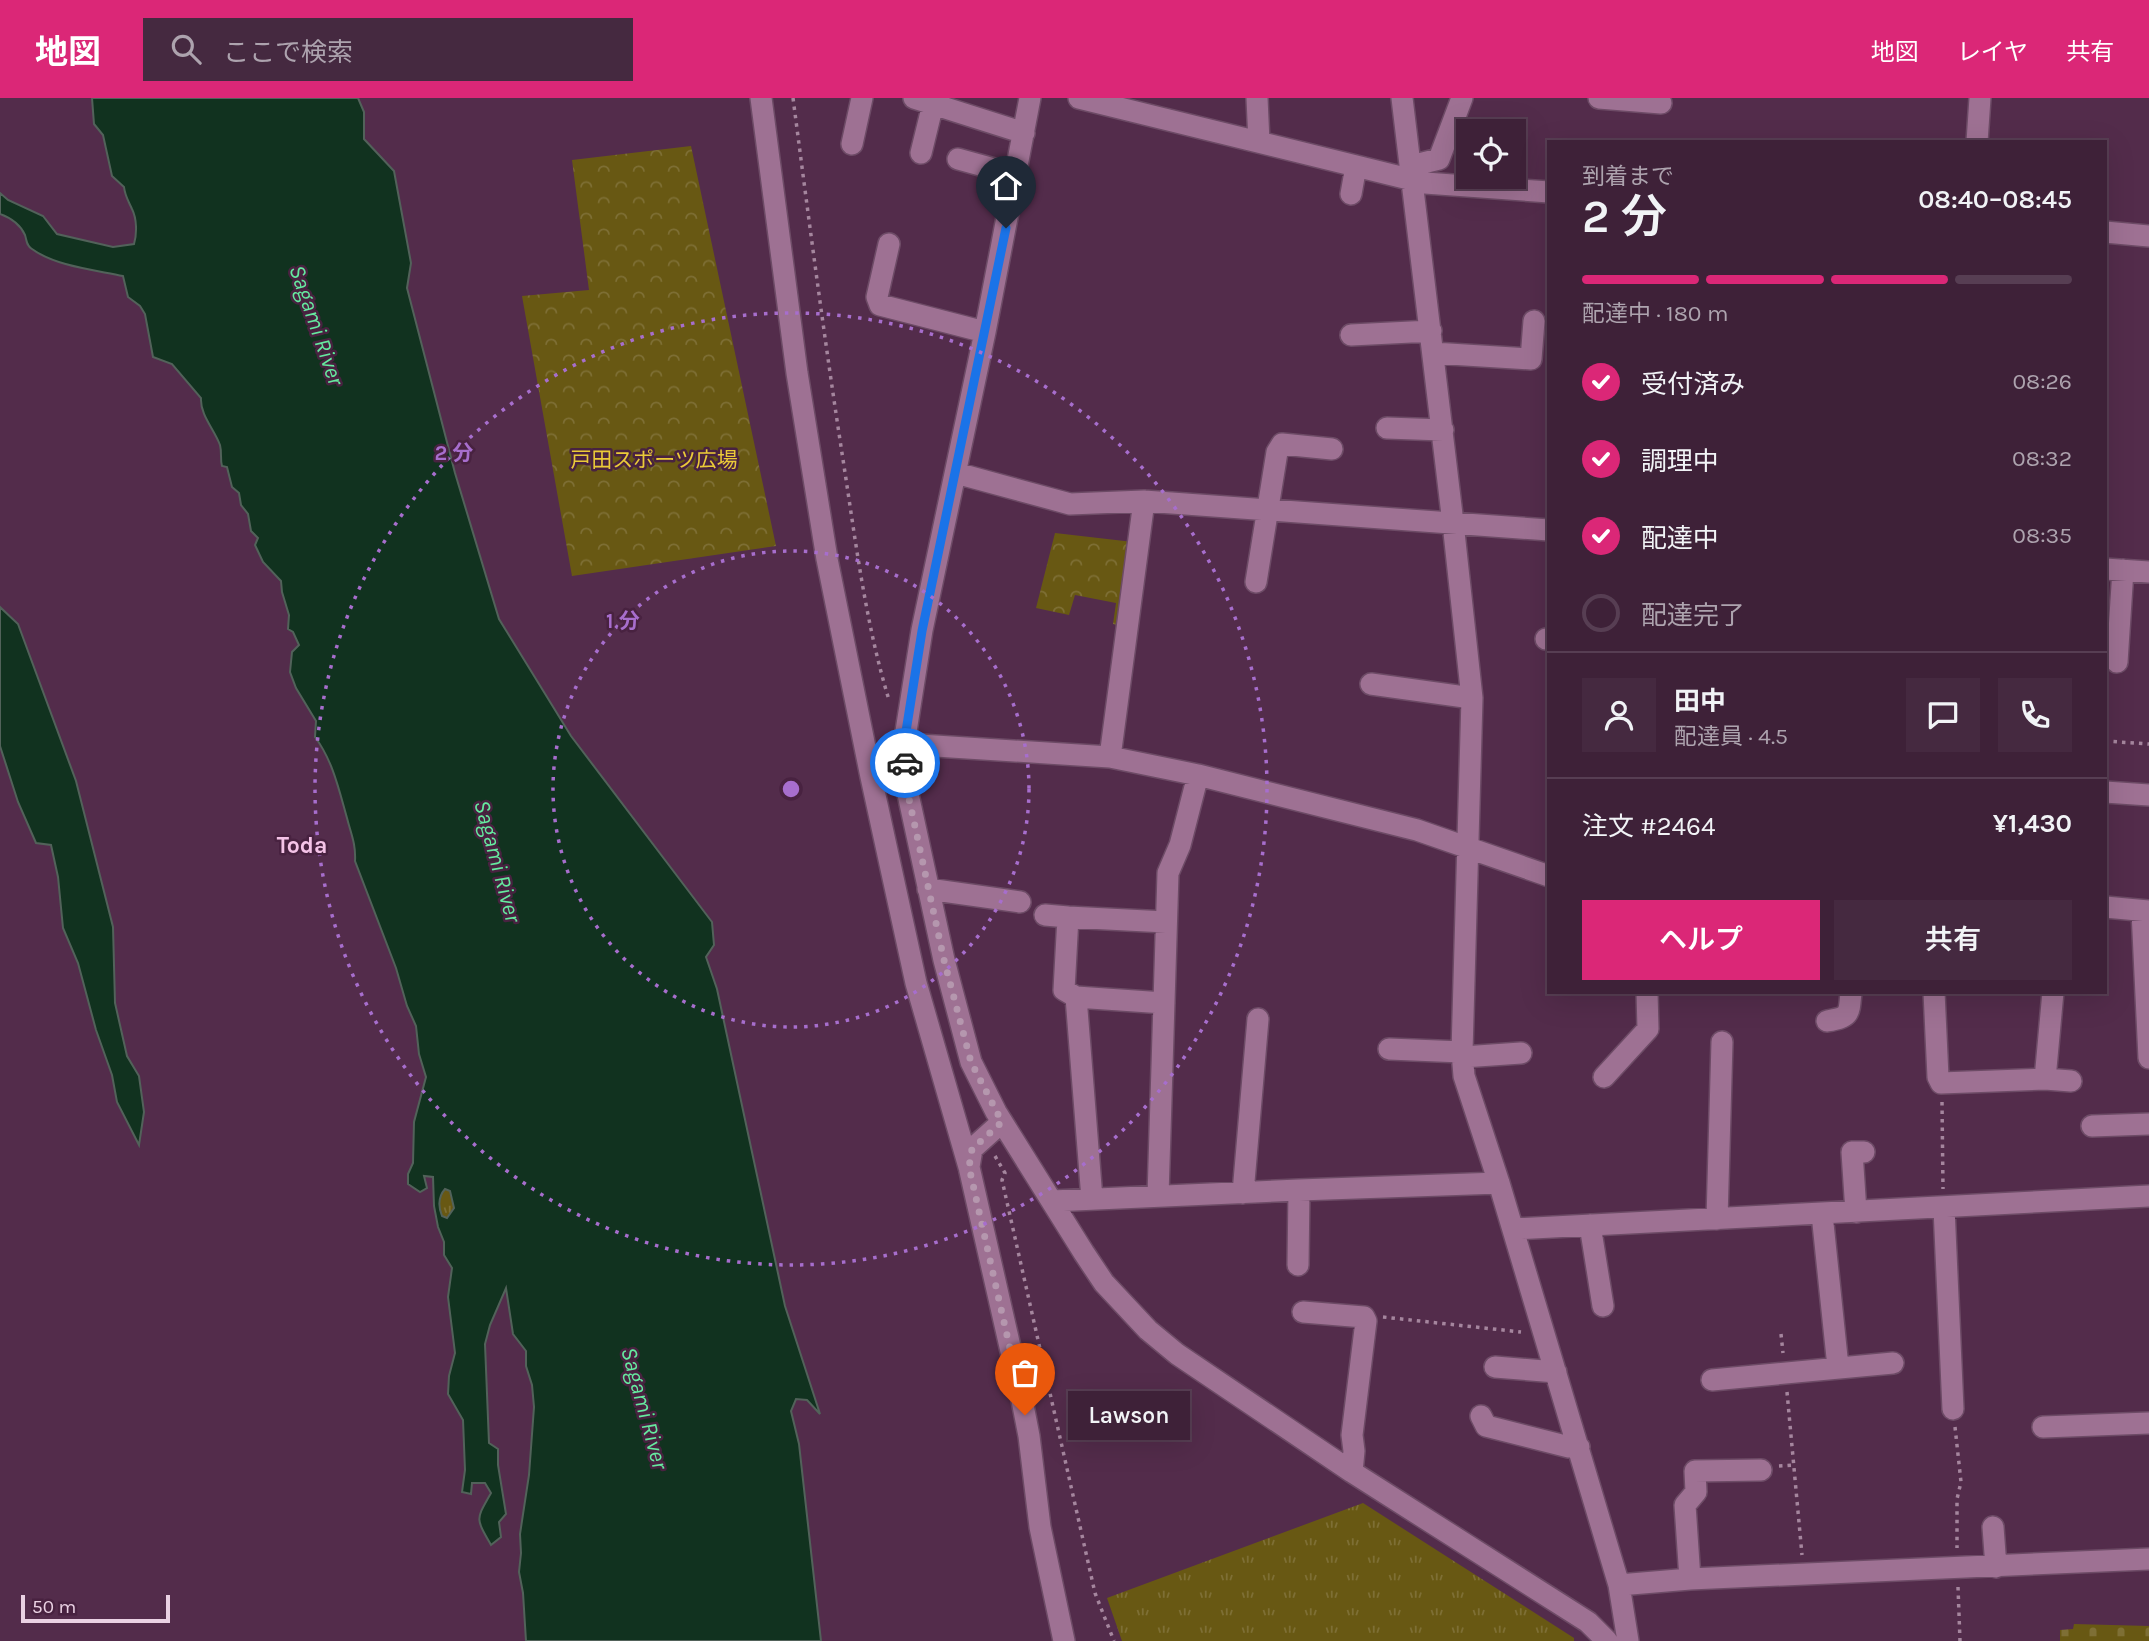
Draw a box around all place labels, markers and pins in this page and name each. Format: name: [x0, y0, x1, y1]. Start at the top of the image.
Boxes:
pin: [976, 156, 1036, 228]
centre of rings: [779, 777, 803, 801]
pin: [995, 1343, 1055, 1415]
callout: Lawson: [1067, 1390, 1190, 1440]

